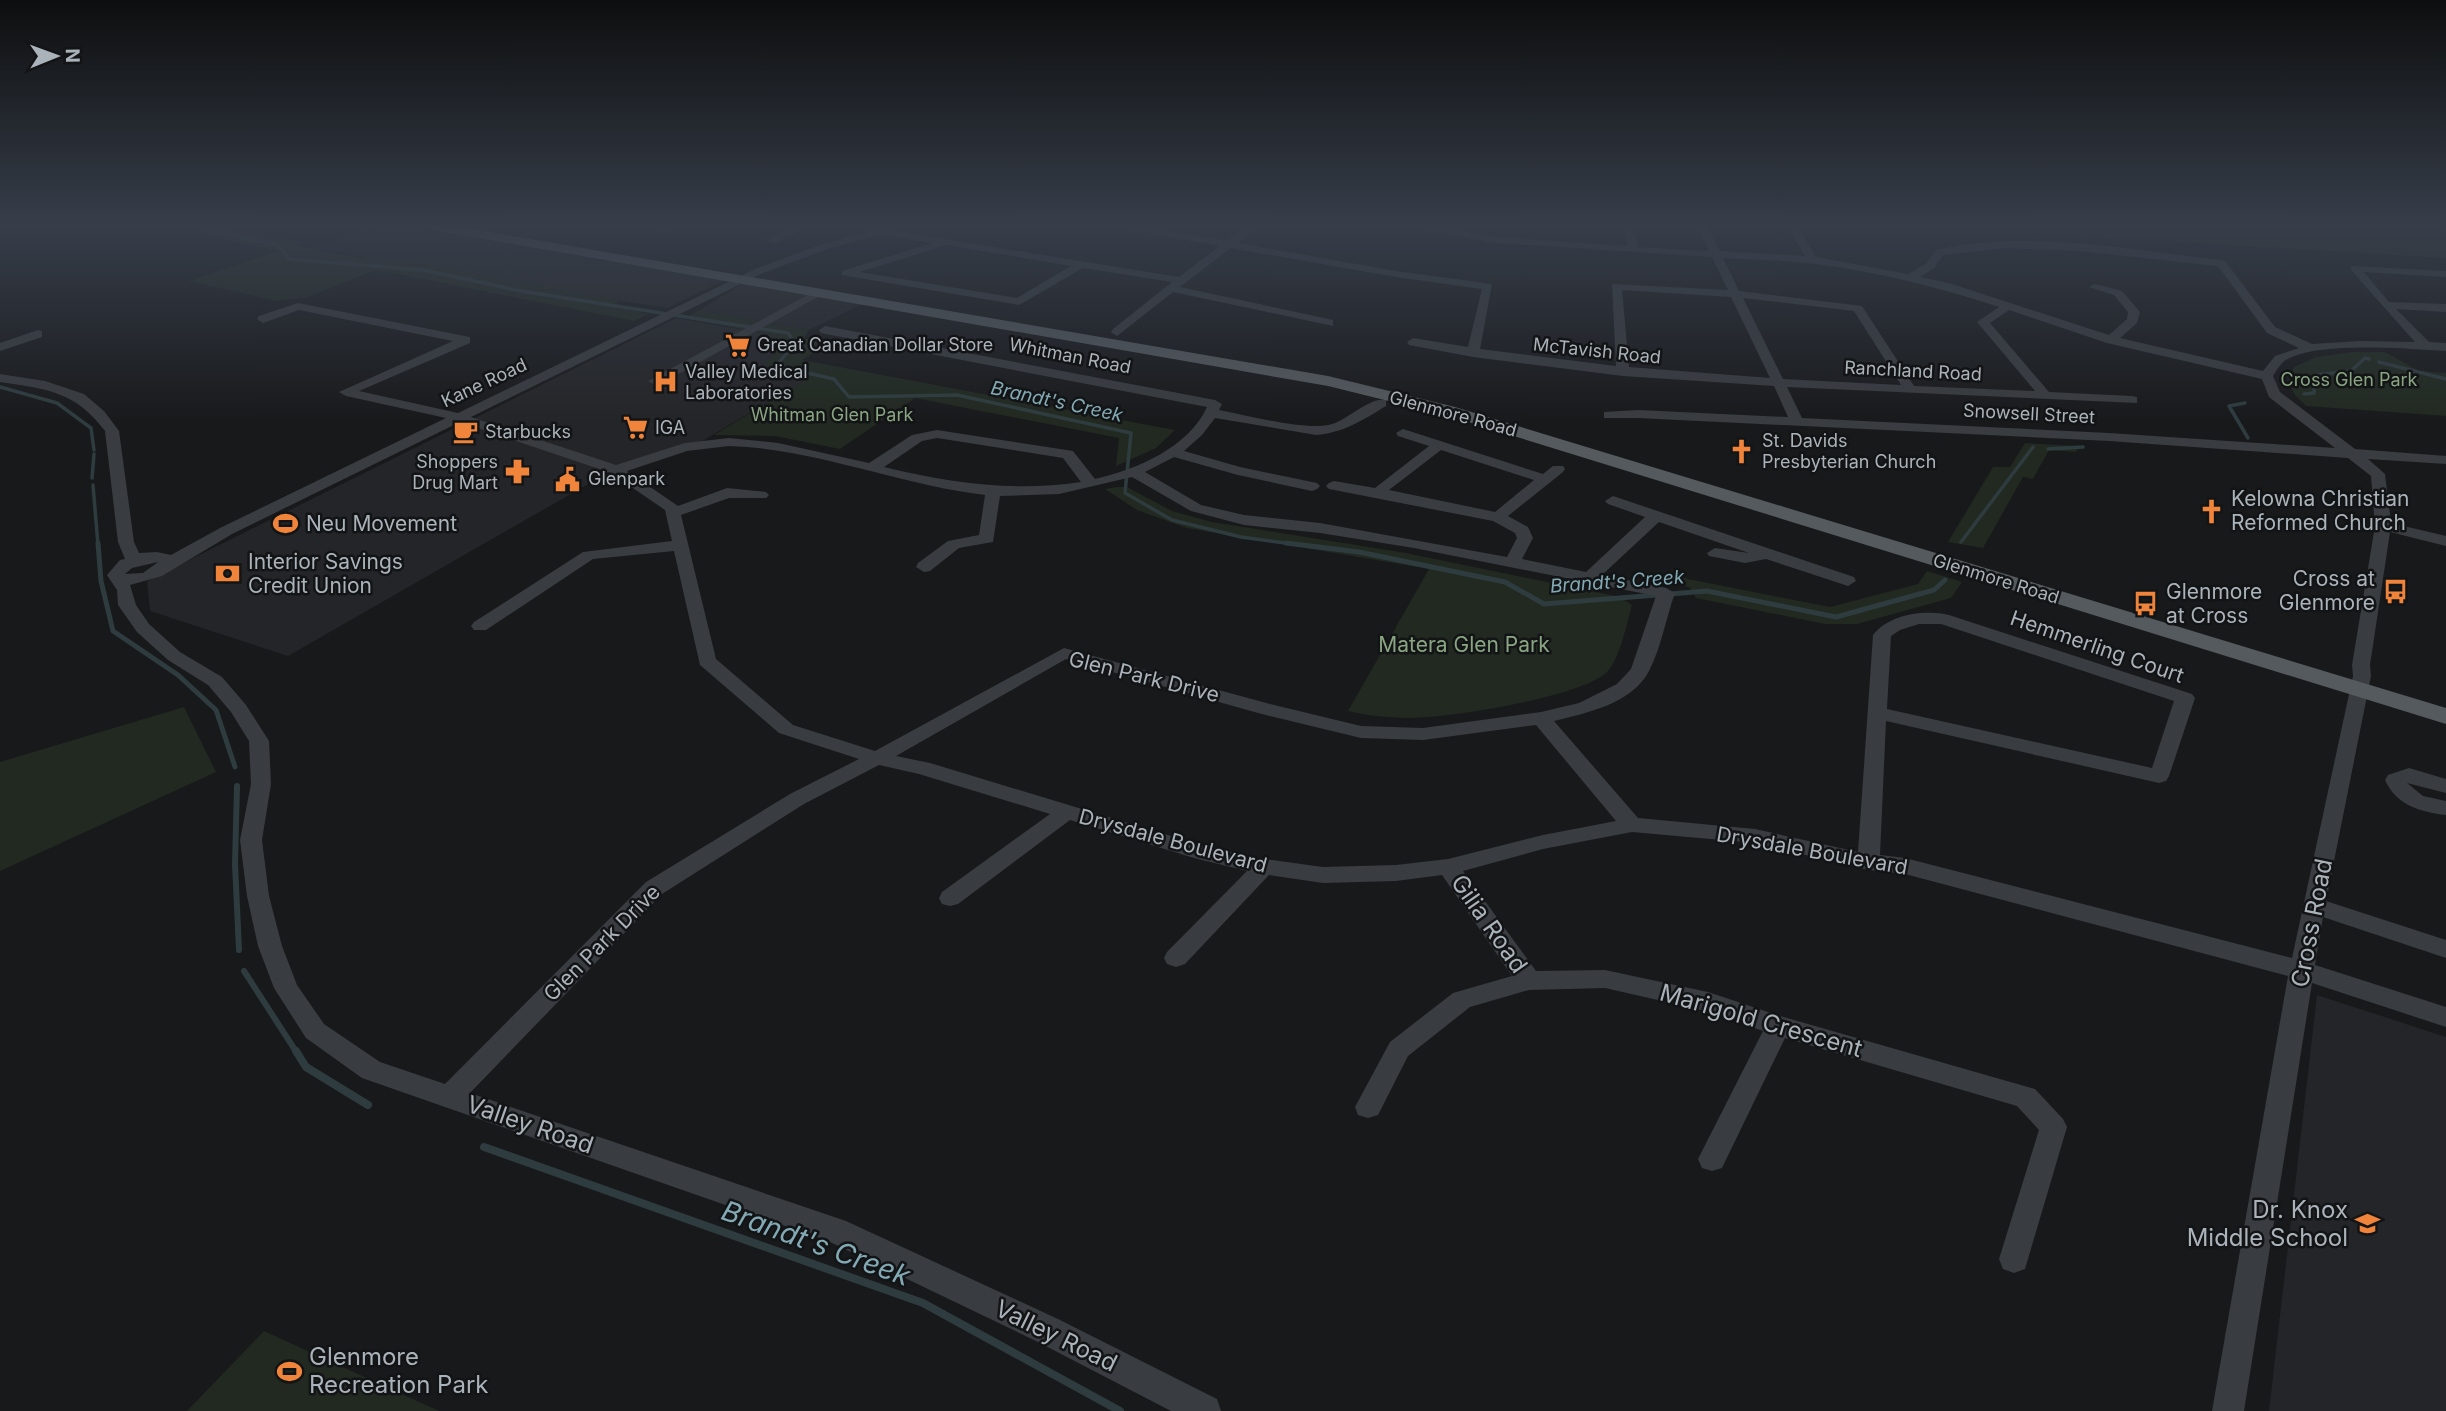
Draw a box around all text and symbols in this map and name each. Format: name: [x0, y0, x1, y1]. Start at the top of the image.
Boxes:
north arrow: [21, 21, 91, 91]
text: N: [61, 48, 84, 63]
supermarket icon: Great Canadian Dollar Store: [723, 331, 751, 359]
street label: Whitman Road: [1007, 333, 1133, 378]
street label: McTavish Road: [1532, 333, 1662, 368]
place label: Great Canadian Dollar Store: [757, 334, 993, 355]
street label: Kane Road: [438, 354, 530, 411]
street label: Ranchland Road: [1844, 356, 1982, 385]
place label: Valley Medical Laboratories: [685, 361, 808, 403]
hospital icon: Valley Medical Laboratories: [651, 368, 679, 396]
park label: Cross Glen Park: [2280, 369, 2418, 390]
water label: Brandt's Creek: [989, 376, 1126, 427]
street label: Glenmore Road: [1387, 386, 1519, 441]
street label: Snowsell Street: [1963, 400, 2096, 427]
park label: Whitman Glen Park: [751, 404, 913, 425]
supermarket icon: IGA: [621, 414, 649, 442]
place label: IGA: [655, 417, 685, 438]
cafe icon: Starbucks: [451, 418, 479, 446]
place label: Starbucks: [485, 421, 571, 442]
place label: St. Davids Presbyterian Church: [1762, 430, 1936, 472]
church icon: St. Davids Presbyterian Church: [1728, 437, 1756, 465]
place label: Shoppers Drug Mart: [412, 451, 498, 493]
pharmacy icon: Shoppers Drug Mart: [504, 458, 532, 486]
public building icon: Glenpark: [554, 465, 582, 493]
place label: Glenpark: [588, 468, 665, 489]
place label: Kelowna Christian Reformed Church: [2231, 486, 2409, 535]
church icon: Kelowna Christian Reformed Church: [2197, 497, 2225, 525]
sports icon: Neu Movement: [272, 510, 300, 538]
place label: Neu Movement: [306, 511, 457, 536]
place label: Interior Savings Credit Union: [248, 549, 403, 598]
street label: Glenmore Road: [1930, 549, 2062, 608]
bank icon: Interior Savings Credit Union: [214, 560, 242, 588]
water label: Brandt's Creek: [1549, 565, 1685, 598]
place label: Cross at Glenmore: [2279, 566, 2375, 615]
bus stop icon: Cross at Glenmore: [2381, 577, 2409, 605]
place label: Glenmore at Cross: [2166, 579, 2262, 628]
bus stop icon: Glenmore at Cross: [2132, 590, 2160, 618]
street label: Hemmerling Court: [2007, 605, 2187, 688]
park label: Matera Glen Park: [1378, 632, 1550, 657]
street label: Glen Park Drive: [1066, 646, 1222, 707]
street label: Drysdale Boulevard: [1076, 803, 1270, 878]
street label: Drysdale Boulevard: [1715, 821, 1910, 880]
street label: Cross Road: [2285, 856, 2338, 990]
street label: Gilia Road: [1445, 869, 1534, 979]
street label: Glen Park Drive: [538, 879, 665, 1006]
street label: Marigold Crescent: [1657, 978, 1866, 1063]
street label: Valley Road: [463, 1089, 597, 1160]
water label: Brandt's Creek: [717, 1193, 915, 1293]
place label: Dr. Knox Middle School: [2187, 1195, 2348, 1252]
school or university icon: Dr. Knox Middle School: [2354, 1210, 2382, 1238]
street label: Valley Road: [991, 1294, 1122, 1378]
place label: Glenmore Recreation Park: [309, 1342, 489, 1399]
sports icon: Glenmore Recreation Park: [275, 1357, 303, 1385]

